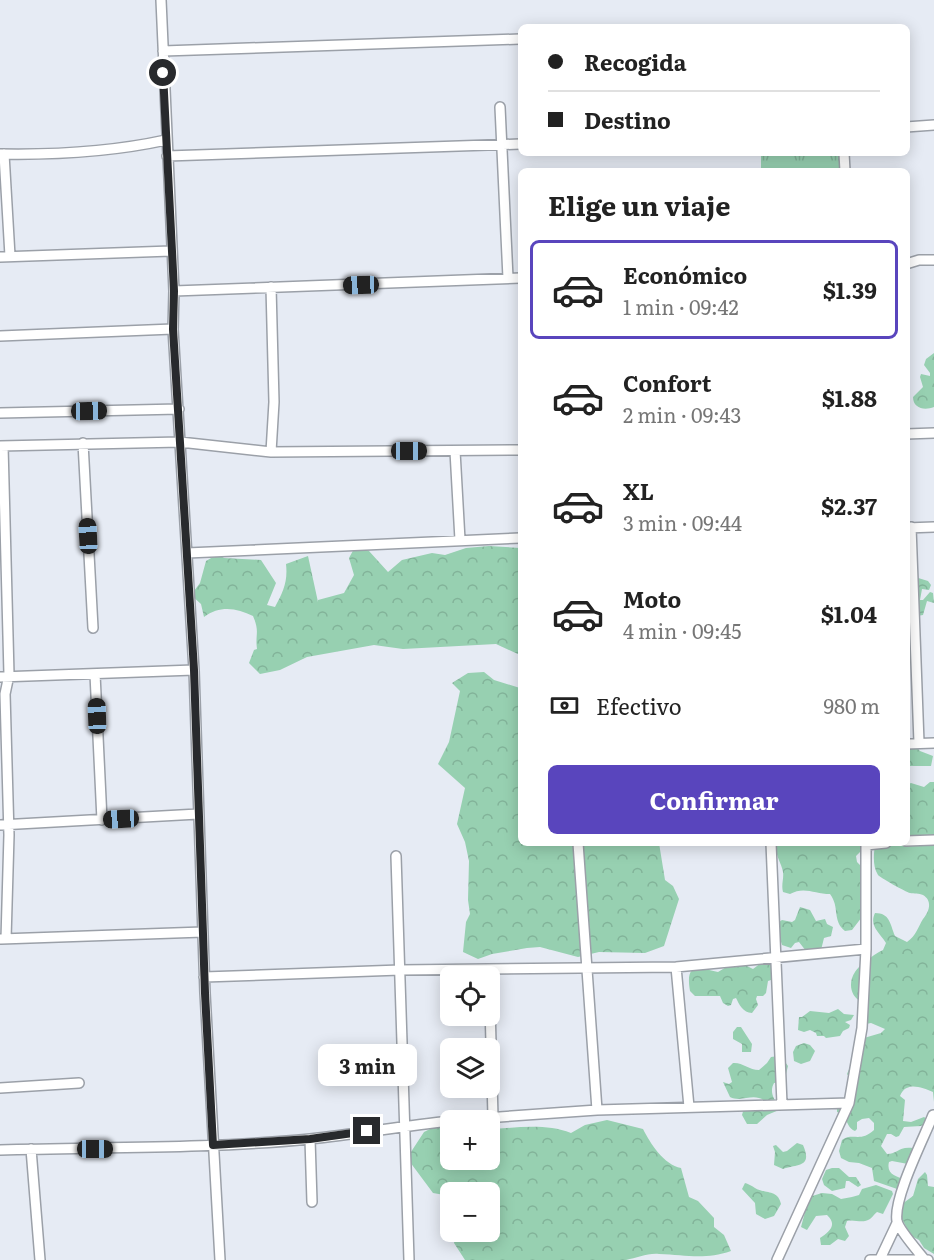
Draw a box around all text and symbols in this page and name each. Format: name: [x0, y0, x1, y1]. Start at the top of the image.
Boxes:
text: Recogida: [584, 45, 686, 78]
route start: [149, 59, 176, 86]
text: Destino: [584, 103, 671, 136]
text: Elige un viaje: [548, 184, 731, 224]
text: Económico: [623, 258, 747, 291]
icon: car: [551, 263, 605, 317]
text: $1.39: [823, 273, 877, 306]
car: [343, 275, 379, 295]
text: 1 min · 09:42: [623, 291, 739, 321]
text: Confort: [623, 366, 711, 399]
icon: car: [551, 371, 605, 425]
text: $1.88: [822, 381, 877, 414]
text: 2 min · 09:43: [623, 399, 741, 429]
car: [71, 402, 107, 420]
car: [391, 442, 427, 460]
text: XL: [623, 474, 654, 507]
icon: car: [551, 479, 605, 533]
text: $2.37: [821, 489, 877, 522]
text: 3 min · 09:44: [623, 507, 742, 537]
car: [78, 518, 98, 554]
text: Moto: [623, 582, 681, 615]
icon: car: [551, 587, 605, 641]
text: $1.04: [821, 597, 877, 630]
text: 4 min · 09:45: [623, 615, 741, 645]
icon: cash: [548, 689, 581, 722]
text: Efectivo: [596, 689, 682, 722]
text: 980 m: [824, 690, 880, 720]
car: [87, 698, 107, 734]
button: Confirmar: [548, 765, 880, 834]
car: [103, 809, 139, 829]
map controls: [440, 966, 500, 1242]
button: locate: [440, 966, 500, 1026]
button: layers: [440, 1038, 500, 1098]
callout: 3 min: [318, 1044, 416, 1086]
text: 3 min: [339, 1050, 396, 1080]
button: +: [440, 1110, 500, 1170]
route end: [353, 1117, 380, 1144]
car: [77, 1140, 113, 1158]
button: −: [440, 1182, 500, 1242]

